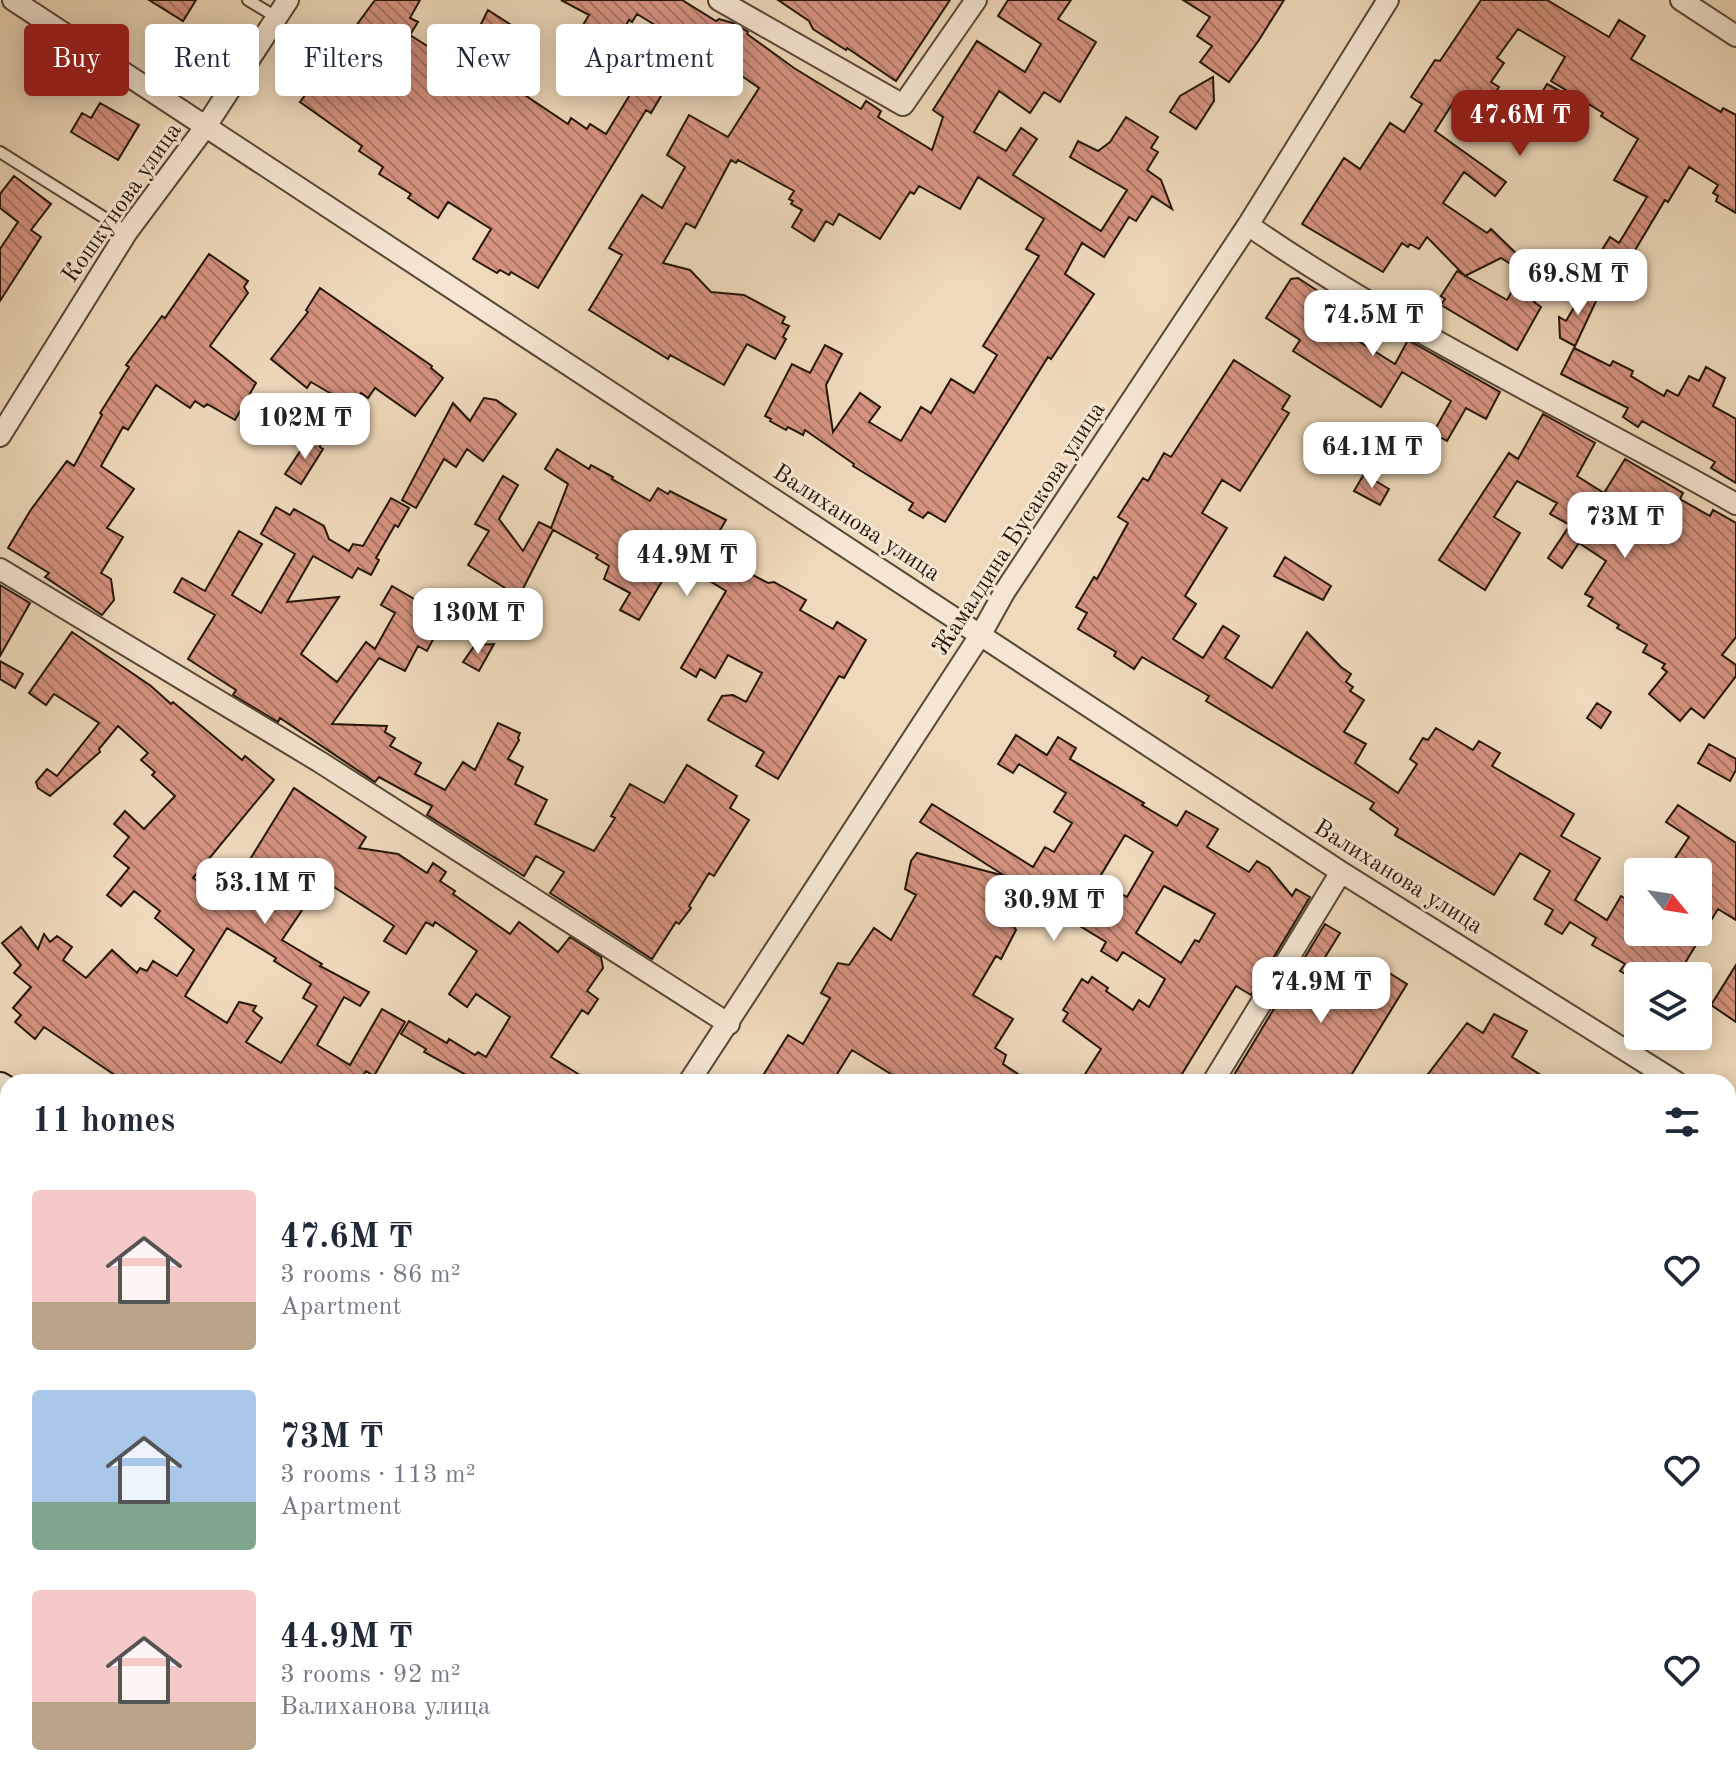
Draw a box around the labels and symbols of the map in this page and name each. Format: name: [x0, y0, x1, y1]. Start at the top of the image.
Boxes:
pin: 47.6M ₸: [1446, 90, 1594, 158]
street label: Кошкунова улица: [59, 119, 187, 287]
pin: 69.8M ₸: [1504, 249, 1652, 317]
pin: 74.5M ₸: [1299, 290, 1447, 358]
pin: 102M ₸: [240, 393, 370, 461]
street label: Жамалдина Бусакова улица: [929, 398, 1111, 660]
pin: 64.1M ₸: [1298, 422, 1446, 490]
street label: Валиханова улица: [768, 461, 944, 587]
pin: 73M ₸: [1569, 492, 1681, 560]
pin: 44.9M ₸: [613, 530, 761, 598]
pin: 130M ₸: [413, 588, 543, 656]
street label: Валиханова улица: [1309, 816, 1487, 939]
pin: 53.1M ₸: [191, 858, 339, 926]
north arrow: [1624, 858, 1712, 946]
pin: 30.9M ₸: [980, 875, 1128, 943]
pin: 74.9M ₸: [1247, 957, 1395, 1025]

